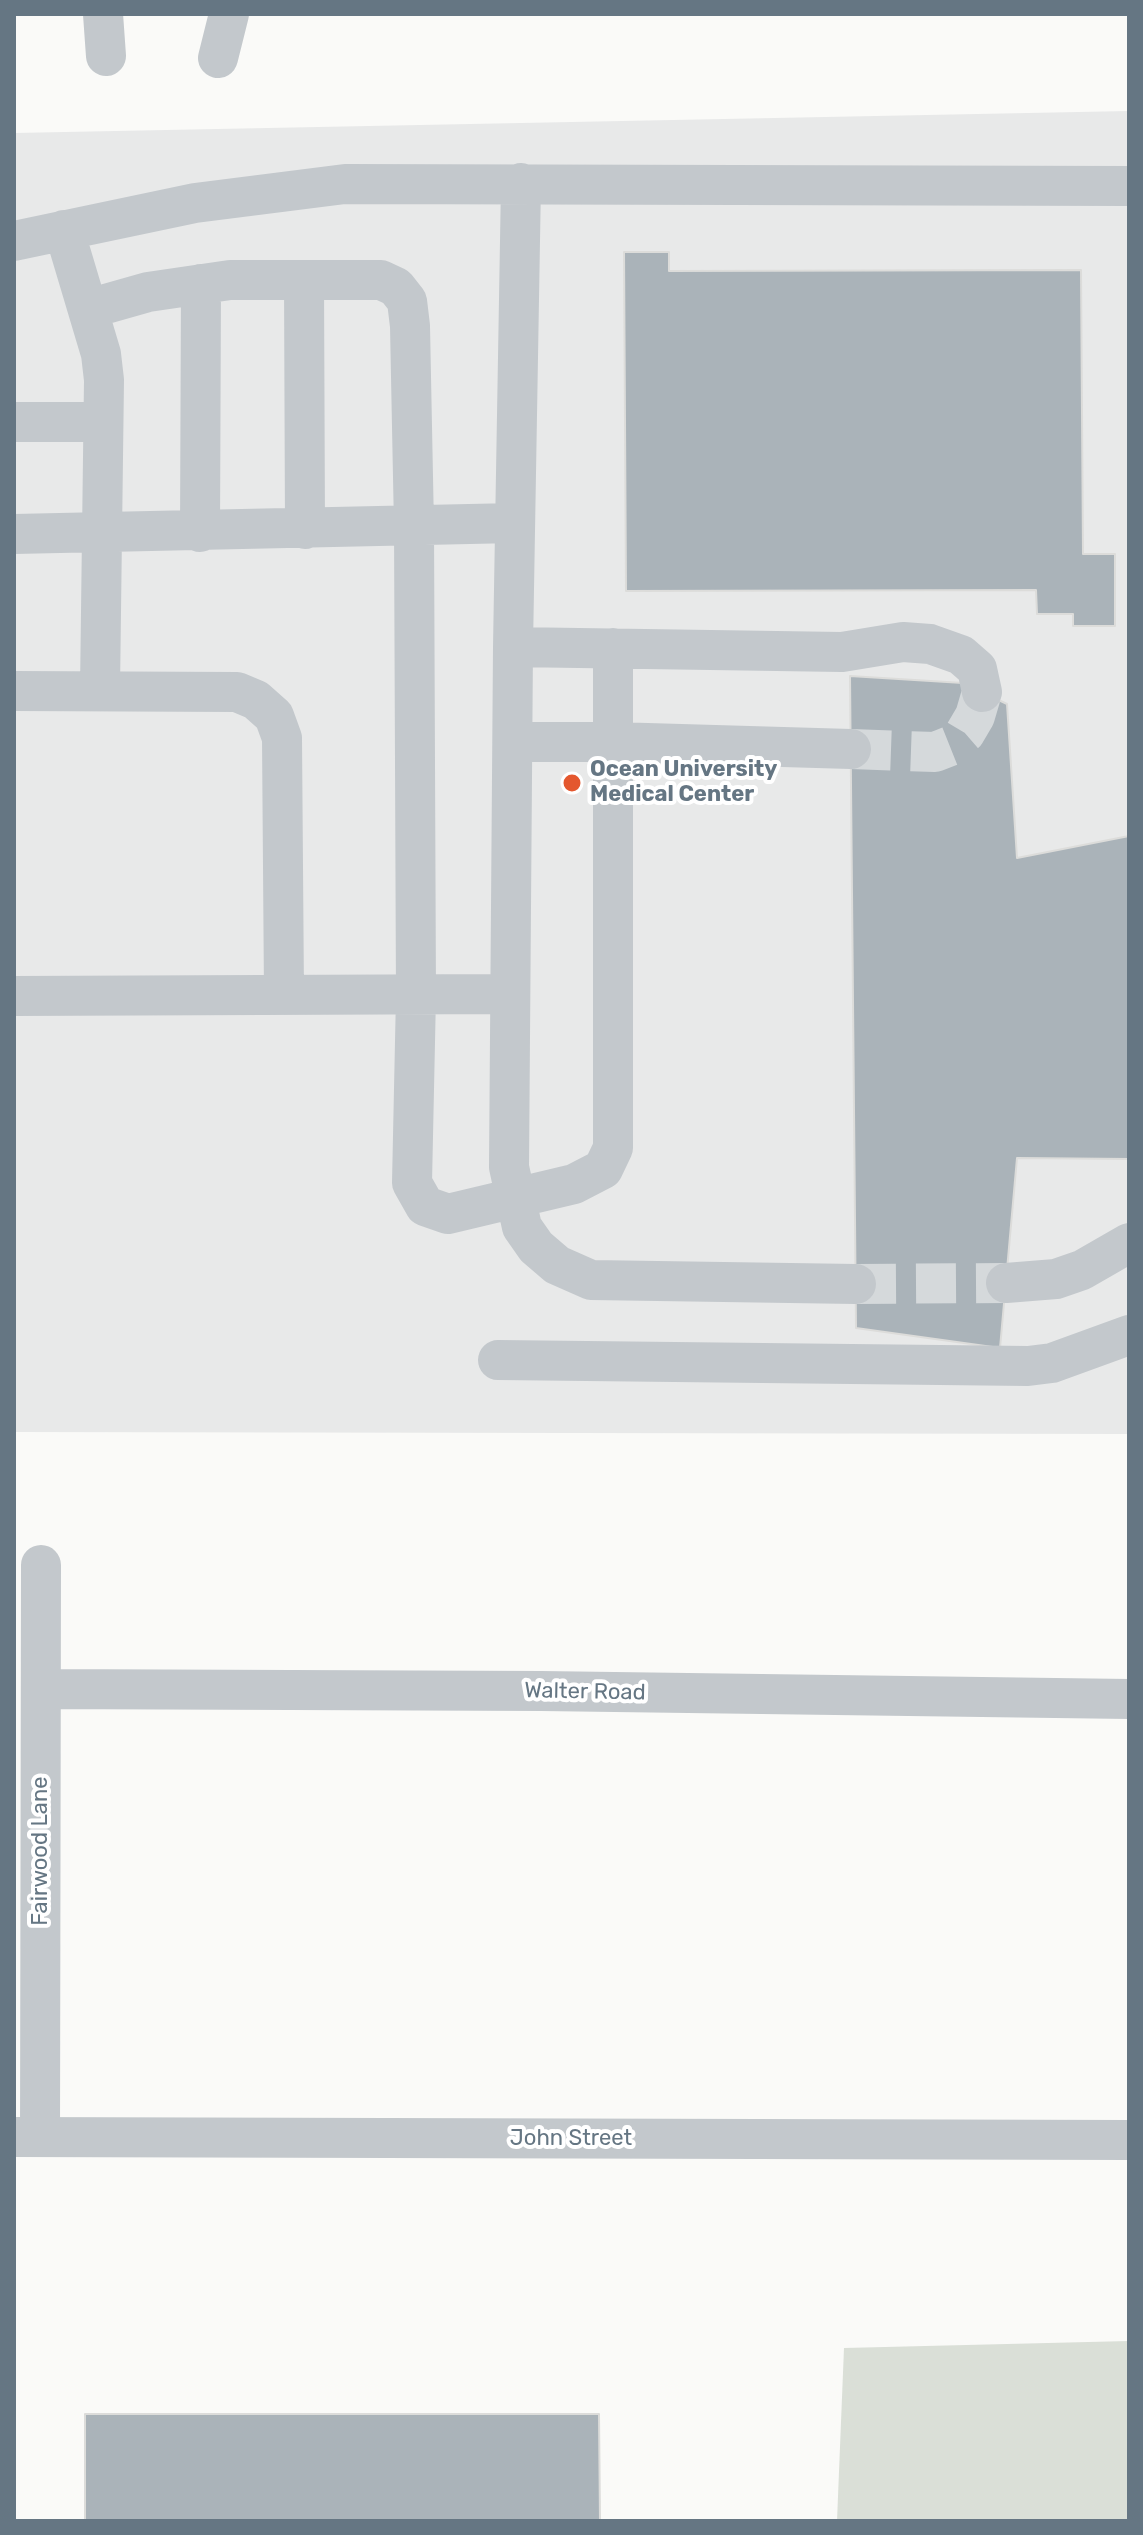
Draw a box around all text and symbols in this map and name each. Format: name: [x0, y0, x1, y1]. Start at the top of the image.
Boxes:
place label: Ocean University Medical Center: [590, 757, 777, 808]
marker: Ocean University Medical Center: [561, 772, 583, 794]
street label: Walter Road: [524, 1678, 646, 1706]
street label: Fairwood Lane: [28, 1776, 54, 1926]
street label: John Street: [510, 2126, 632, 2152]

